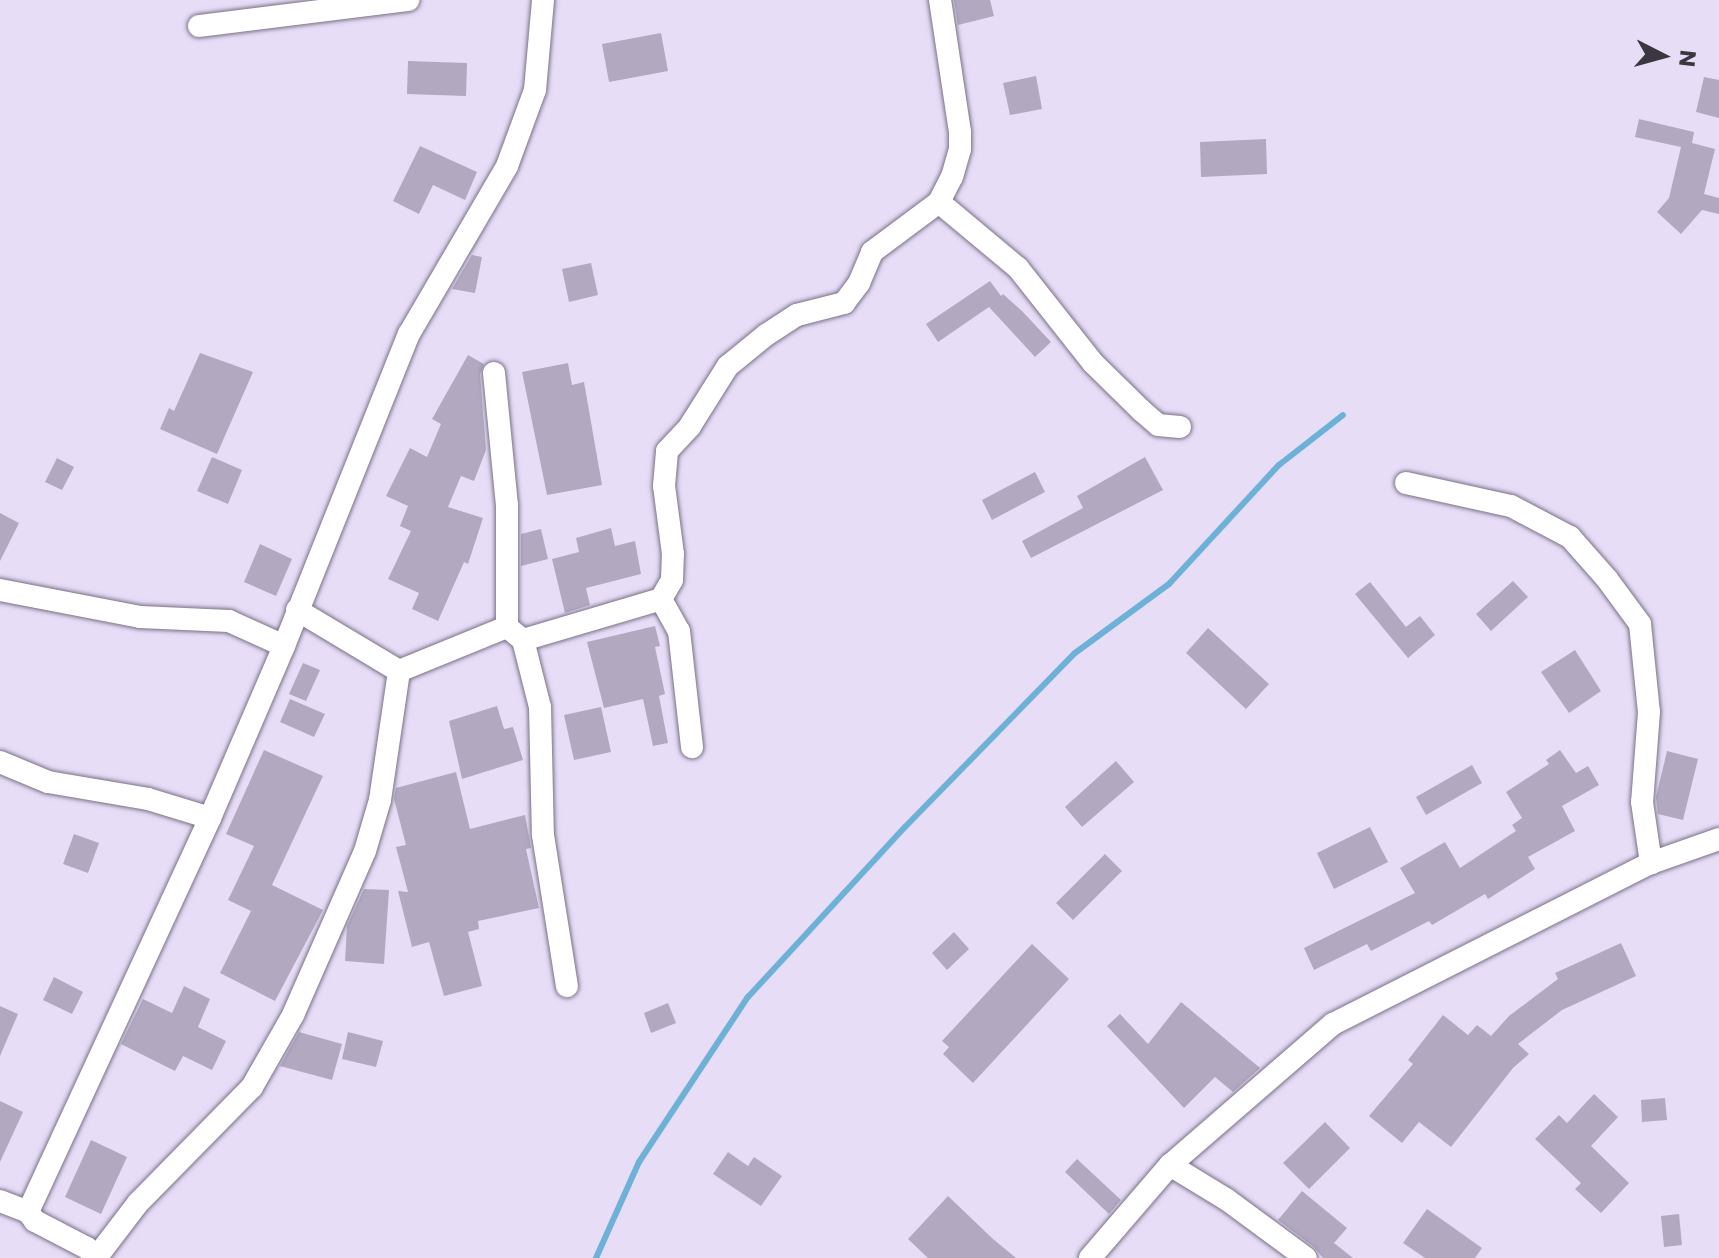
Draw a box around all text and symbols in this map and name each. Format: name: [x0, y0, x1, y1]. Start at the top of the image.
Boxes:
north arrow: [1623, 16, 1703, 96]
text: N: [1671, 49, 1704, 68]

